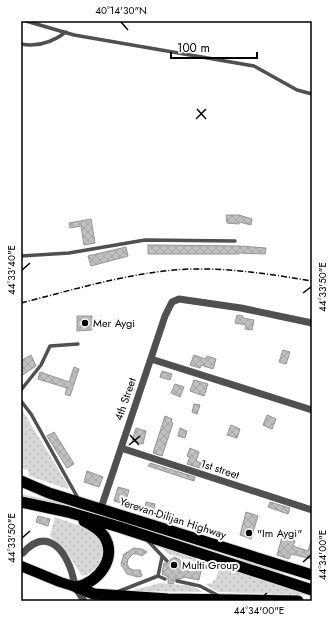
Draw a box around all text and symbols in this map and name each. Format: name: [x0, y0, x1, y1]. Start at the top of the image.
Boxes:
text: 40°14'30"N: [95, 3, 147, 18]
scale bar: [171, 34, 257, 60]
text: 100 m: [177, 39, 210, 57]
text: 44°33'40"E: [4, 245, 19, 295]
text: 44°33'50"E: [315, 262, 330, 312]
place label: Mer Aygi: [93, 315, 135, 331]
marker: Mer Aygi: [80, 318, 90, 328]
street label: 4th Street: [110, 375, 140, 423]
street label: 1st street: [199, 455, 242, 483]
street label: Yerevan-Dilijan Highway: [118, 493, 228, 543]
text: 44°33'50"E: [4, 513, 19, 563]
place label: "Im Aygi": [257, 525, 302, 541]
marker: "Im Aygi": [244, 528, 254, 538]
text: 44°34'00"E: [315, 530, 330, 580]
place label: Multi Group: [182, 557, 238, 573]
marker: Multi Group: [169, 560, 179, 570]
text: 44°34'00"E: [234, 603, 284, 618]

